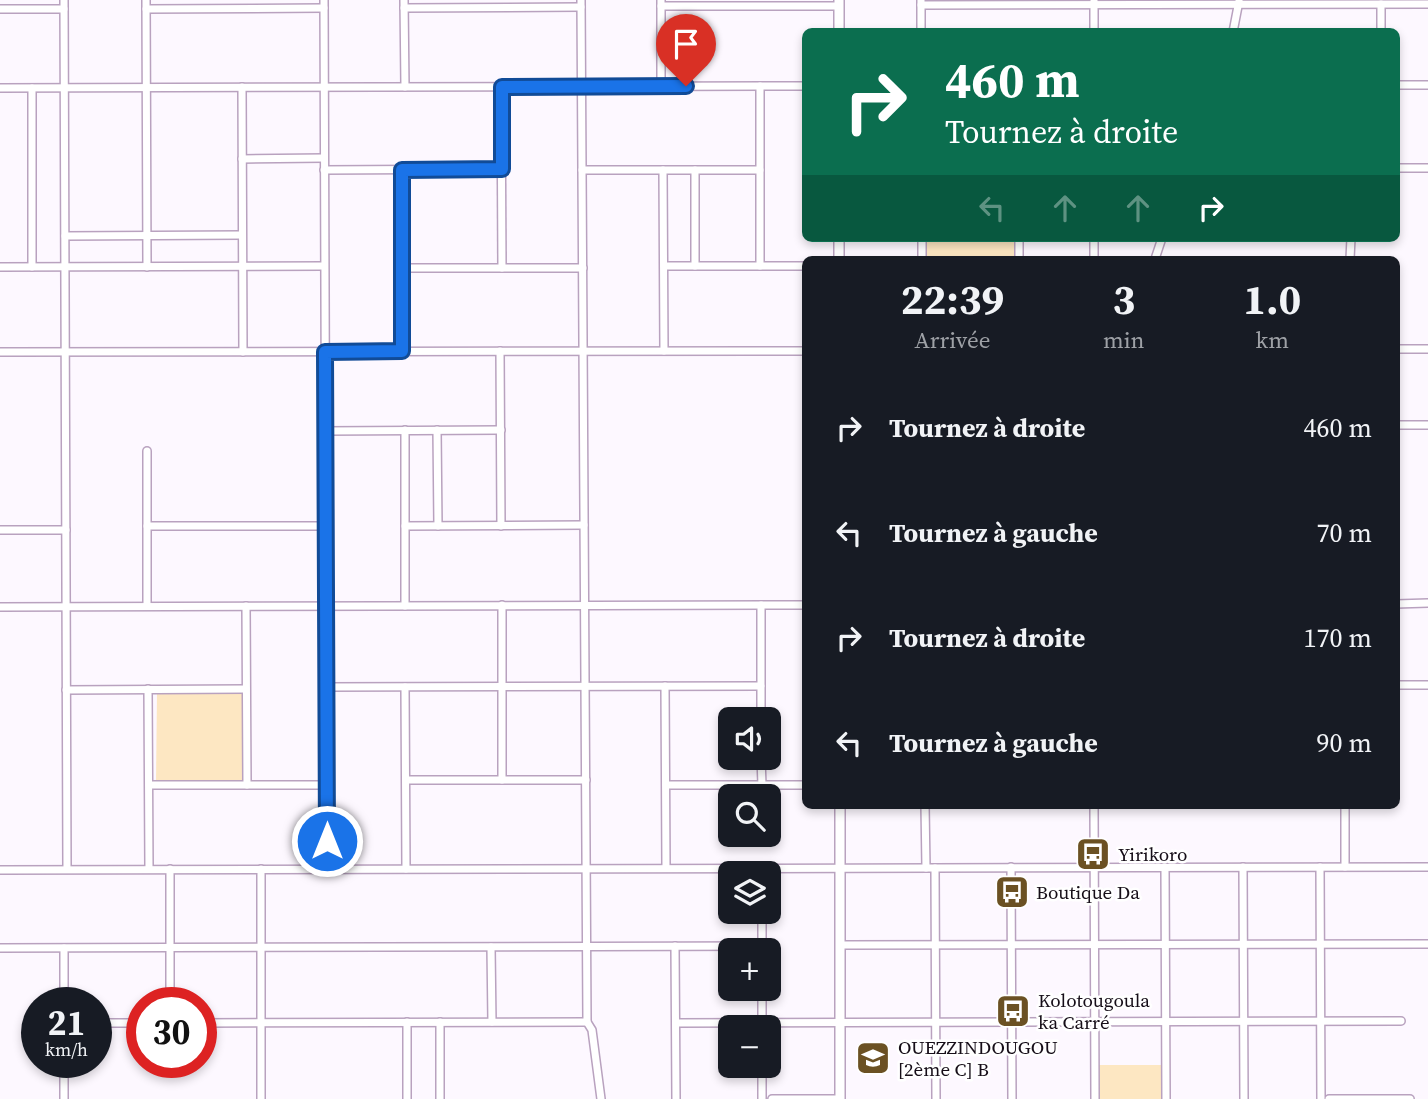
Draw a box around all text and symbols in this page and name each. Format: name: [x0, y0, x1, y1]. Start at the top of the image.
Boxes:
pin: [656, 14, 716, 86]
icon: arrive: [667, 25, 705, 63]
text: 460 m: [945, 46, 1080, 113]
icon: right: [830, 56, 921, 147]
text: Tournez à droite: [945, 110, 1178, 154]
icon: left: [973, 189, 1011, 227]
icon: ahead: [1046, 189, 1084, 227]
icon: ahead: [1119, 189, 1157, 227]
icon: right: [1192, 189, 1230, 227]
text: 22:39: [901, 270, 1004, 328]
text: 3: [1112, 270, 1135, 328]
text: 1.0: [1243, 270, 1301, 328]
text: Arrivée: [915, 324, 990, 356]
text: min: [1103, 324, 1145, 356]
text: km: [1256, 324, 1289, 356]
icon: right: [830, 409, 868, 447]
text: Tournez à droite: [889, 410, 1085, 446]
text: 460 m: [1304, 410, 1372, 446]
icon: left: [830, 514, 868, 552]
text: Tournez à gauche: [889, 515, 1098, 551]
text: 70 m: [1317, 515, 1372, 551]
icon: right: [830, 619, 868, 657]
text: Tournez à droite: [889, 620, 1085, 656]
text: 170 m: [1304, 620, 1372, 656]
map controls: [718, 707, 781, 1078]
button: sound: [718, 707, 781, 770]
icon: left: [830, 724, 868, 762]
text: Tournez à gauche: [889, 725, 1098, 761]
text: 90 m: [1317, 725, 1372, 761]
button: search: [718, 784, 781, 847]
position arrow: [290, 804, 364, 878]
bus stop icon: Yirikoro: [1074, 835, 1112, 873]
place label: Yirikoro: [1118, 841, 1187, 867]
button: layers: [718, 861, 781, 924]
bus stop icon: Boutique Da: [993, 873, 1031, 911]
place label: Boutique Da: [1036, 879, 1140, 905]
button: +: [718, 938, 781, 1001]
speed limit sign: 30: [126, 987, 217, 1078]
place label: Kolotougoula ka Carré: [1038, 987, 1150, 1035]
bus stop icon: Kolotougoula ka Carré: [994, 992, 1032, 1030]
text: 21: [48, 999, 85, 1047]
button: −: [718, 1015, 781, 1078]
place label: OUEZZINDOUGOU [2ème C] B: [898, 1034, 1058, 1082]
text: km/h: [45, 1037, 88, 1062]
school or university icon: OUEZZINDOUGOU [2ème C] B: [854, 1039, 892, 1077]

